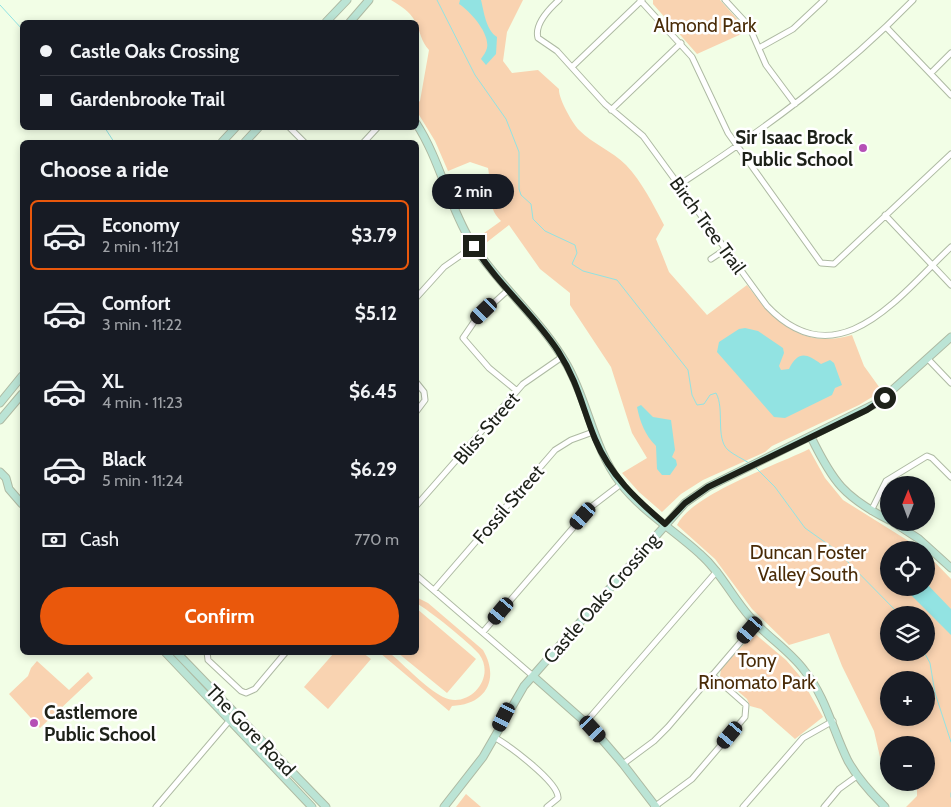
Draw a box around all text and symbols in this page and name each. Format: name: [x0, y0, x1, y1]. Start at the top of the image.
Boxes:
park label: Almond Park: [654, 14, 757, 37]
text: Castle Oaks Crossing: [70, 40, 239, 63]
text: Gardenbrooke Trail: [70, 88, 225, 111]
place label: Sir Isaac Brock Public School: [735, 126, 854, 171]
marker: Sir Isaac Brock Public School: [857, 142, 869, 154]
text: Choose a ride: [40, 156, 169, 183]
street label: Birch Tree Trail: [665, 172, 751, 279]
callout: 2 min: [433, 174, 515, 208]
text: 2 min: [454, 182, 492, 201]
icon: car: [42, 213, 87, 258]
text: Economy: [102, 214, 180, 237]
text: $3.79: [351, 224, 397, 247]
route end: [463, 235, 485, 257]
text: 2 min · 11:21: [102, 237, 179, 256]
icon: car: [42, 291, 87, 336]
text: Comfort: [102, 292, 171, 315]
car: [467, 295, 500, 327]
text: $5.12: [355, 302, 397, 325]
text: 3 min · 11:22: [102, 315, 182, 334]
icon: car: [42, 369, 87, 414]
text: XL: [102, 370, 123, 393]
text: $6.45: [349, 380, 397, 403]
street label: Bliss Street: [449, 387, 524, 469]
route start: [874, 387, 896, 409]
text: 4 min · 11:23: [102, 393, 183, 412]
icon: car: [42, 447, 87, 492]
text: Black: [102, 448, 146, 471]
text: $6.29: [350, 458, 397, 481]
street label: Fossil Street: [468, 460, 549, 548]
text: 5 min · 11:24: [102, 471, 183, 490]
north arrow: [880, 476, 935, 531]
map controls: [880, 476, 935, 791]
car: [567, 500, 598, 532]
icon: cash: [40, 526, 68, 554]
text: Cash: [80, 528, 119, 551]
street label: Castle Oaks Crossing: [538, 528, 665, 668]
text: 770 m: [354, 530, 399, 549]
park label: Duncan Foster Valley South: [750, 541, 866, 586]
button: locate: [880, 541, 935, 596]
button: Confirm: [40, 587, 399, 645]
car: [485, 595, 516, 627]
button: layers: [880, 606, 935, 661]
car: [734, 614, 765, 646]
park label: Tony Rinomato Park: [698, 649, 816, 694]
button: +: [880, 671, 935, 726]
street label: The Gore Road: [201, 680, 300, 781]
car: [490, 700, 517, 734]
place label: Castlemore Public School: [44, 701, 156, 746]
car: [577, 713, 608, 745]
marker: Castlemore Public School: [28, 717, 40, 729]
car: [714, 719, 745, 751]
button: −: [880, 736, 935, 791]

